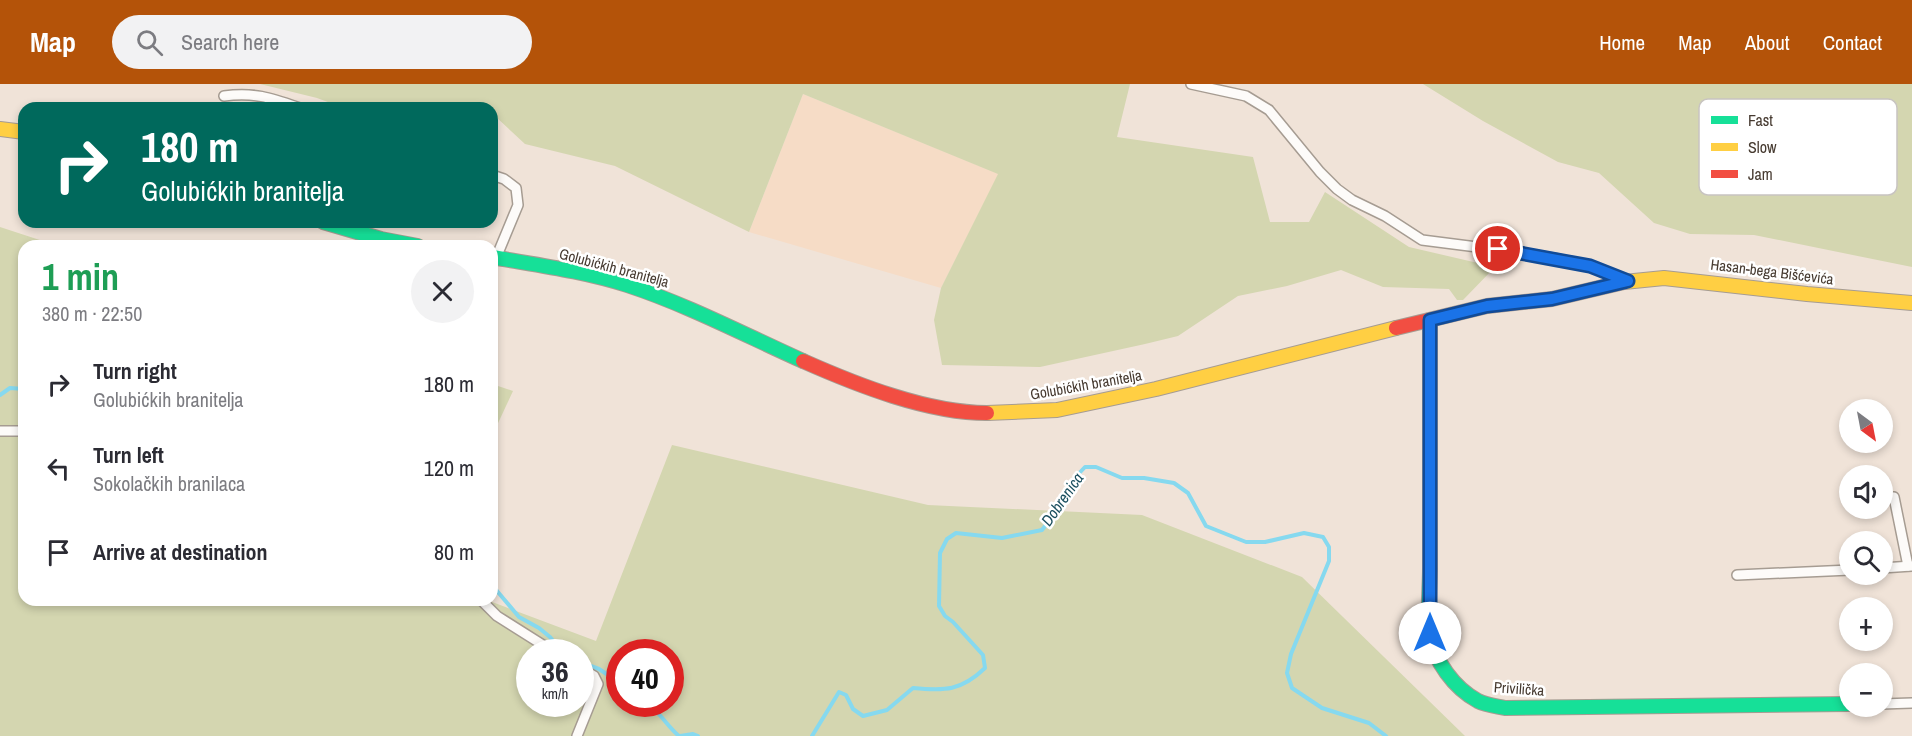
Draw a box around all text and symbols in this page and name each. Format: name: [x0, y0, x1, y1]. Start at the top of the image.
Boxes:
search box: [112, 15, 532, 69]
text: Map: [30, 23, 76, 61]
icon: search: [133, 26, 166, 59]
text: Search here: [181, 27, 279, 57]
text: Home: [1599, 28, 1645, 57]
text: Map: [1678, 28, 1712, 57]
text: About: [1745, 28, 1790, 57]
text: Contact: [1823, 28, 1882, 57]
legend: [1699, 99, 1897, 195]
text: Fast: [1748, 109, 1773, 131]
text: 180 m: [141, 119, 239, 175]
icon: right: [42, 126, 120, 204]
text: Slow: [1748, 136, 1777, 158]
text: Jam: [1748, 163, 1773, 185]
text: Golubićkih branitelja: [141, 173, 344, 209]
pin: [1472, 223, 1523, 274]
icon: arrive: [1481, 232, 1514, 265]
street label: Golubićkih branitelja: [557, 243, 671, 292]
text: 1 min: [42, 253, 119, 301]
street label: Hasan-bega Bišćevića: [1709, 254, 1835, 289]
button: close: [411, 260, 474, 323]
text: 380 m · 22:50: [42, 300, 142, 327]
text: Turn right: [93, 356, 177, 386]
street label: Golubićkih branitelja: [1029, 364, 1143, 405]
icon: right: [42, 368, 75, 401]
text: 180 m: [424, 369, 474, 399]
text: Golubićkih branitelja: [93, 386, 243, 413]
north arrow: [1839, 399, 1893, 453]
map controls: [1839, 399, 1893, 717]
text: Turn left: [93, 440, 164, 470]
icon: left: [42, 452, 75, 485]
text: 120 m: [424, 453, 474, 483]
button: sound: [1839, 465, 1893, 519]
water label: Dobrenica: [1036, 468, 1088, 530]
text: Sokolačkih branilaca: [93, 470, 245, 497]
button: search: [1839, 531, 1893, 585]
icon: arrive: [42, 536, 75, 569]
text: Arrive at destination: [93, 537, 267, 567]
text: 80 m: [434, 537, 474, 567]
button: +: [1839, 597, 1893, 651]
position arrow: [1398, 601, 1462, 665]
speed limit sign: 40: [606, 639, 684, 717]
text: 36: [541, 651, 569, 691]
button: −: [1839, 663, 1893, 717]
street label: Privilička: [1493, 676, 1545, 701]
text: km/h: [542, 683, 568, 704]

